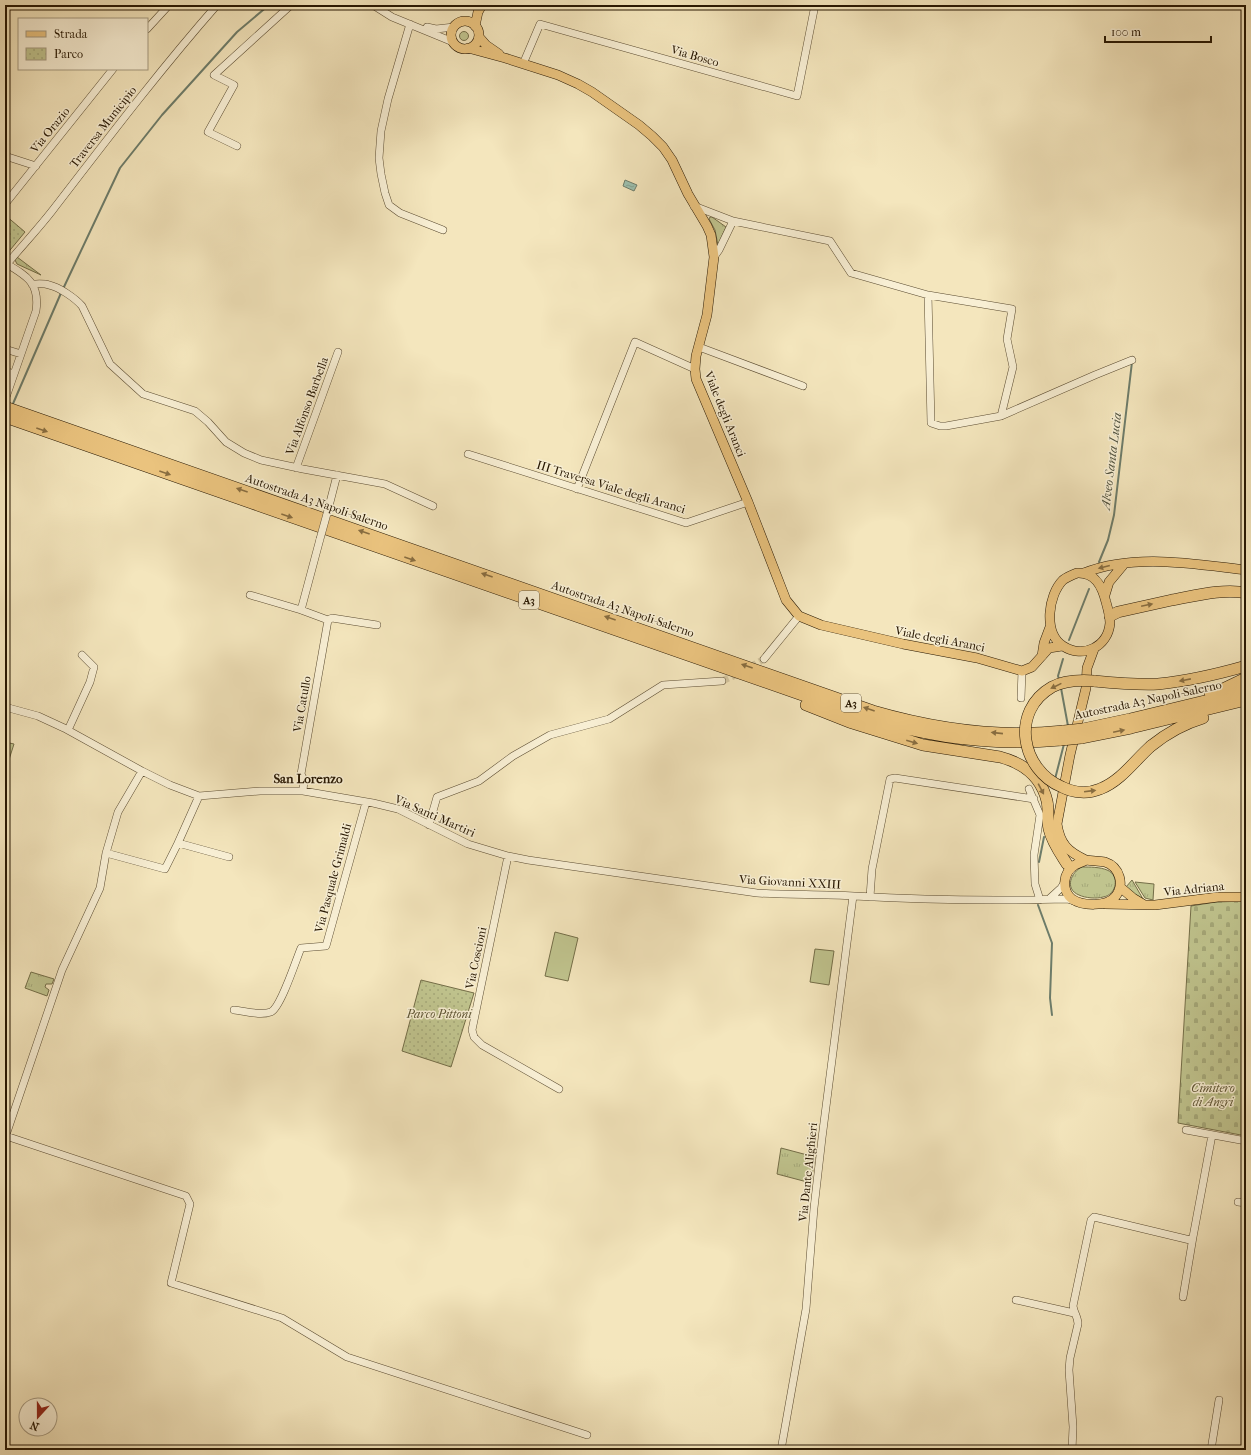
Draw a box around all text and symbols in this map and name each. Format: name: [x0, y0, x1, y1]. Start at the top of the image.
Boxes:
legend: [18, 18, 148, 70]
scale bar: [1105, 18, 1211, 44]
text: 100 m: [1111, 25, 1141, 39]
text: Strada: [54, 27, 88, 41]
street label: Via Bosco: [668, 42, 721, 70]
text: Parco: [54, 47, 83, 61]
street label: Traversa Municipio: [67, 83, 139, 171]
street label: Via Orazio: [27, 104, 73, 156]
street label: Via Alfonso Barbella: [282, 355, 331, 458]
street label: Viale degli Aranci: [701, 368, 749, 459]
water label: Alveo Santa Lucia: [1097, 411, 1124, 512]
one-way arrow: [36, 427, 48, 433]
street label: III Traversa Viale degli Aranci: [535, 458, 687, 516]
one-way arrow: [159, 470, 171, 476]
street label: Autostrada A3 Napoli-Salerno: [243, 471, 390, 533]
one-way arrow: [235, 486, 247, 492]
one-way arrow: [282, 513, 294, 519]
one-way arrow: [358, 529, 370, 535]
one-way arrow: [404, 556, 416, 562]
one-way arrow: [1098, 564, 1110, 570]
one-way arrow: [481, 572, 493, 578]
street label: Autostrada A3 Napoli-Salerno: [549, 578, 696, 640]
road number: A3: [519, 591, 539, 609]
one-way arrow: [1141, 602, 1153, 608]
one-way arrow: [603, 615, 615, 621]
street label: Viale degli Aranci: [893, 623, 986, 655]
one-way arrow: [740, 663, 752, 669]
street label: Via Catullo: [290, 675, 314, 734]
one-way arrow: [1179, 677, 1191, 683]
street label: Autostrada A3 Napoli-Salerno: [1072, 678, 1223, 723]
one-way arrow: [1050, 683, 1062, 689]
road number: A3: [841, 694, 861, 712]
one-way arrow: [863, 706, 875, 712]
one-way arrow: [1113, 727, 1126, 733]
one-way arrow: [991, 729, 1003, 736]
one-way arrow: [906, 739, 918, 745]
district label: San Lorenzo: [273, 771, 343, 786]
one-way arrow: [1038, 783, 1045, 795]
one-way arrow: [1084, 788, 1096, 794]
street label: Via Santi Martiri: [392, 792, 478, 840]
street label: Via Pasquale Grimaldi: [311, 821, 354, 935]
street label: Via Giovanni XXIII: [738, 872, 841, 892]
street label: Via Adriana: [1162, 879, 1225, 899]
street label: Via Coscioni: [462, 925, 490, 991]
park label: Parco Pittoni: [405, 1007, 473, 1021]
park label: Cimitero di Angri: [1191, 1081, 1235, 1109]
street label: Via Dante Alighieri: [796, 1121, 820, 1223]
north arrow: [18, 1397, 58, 1437]
text: N: [28, 1418, 41, 1433]

